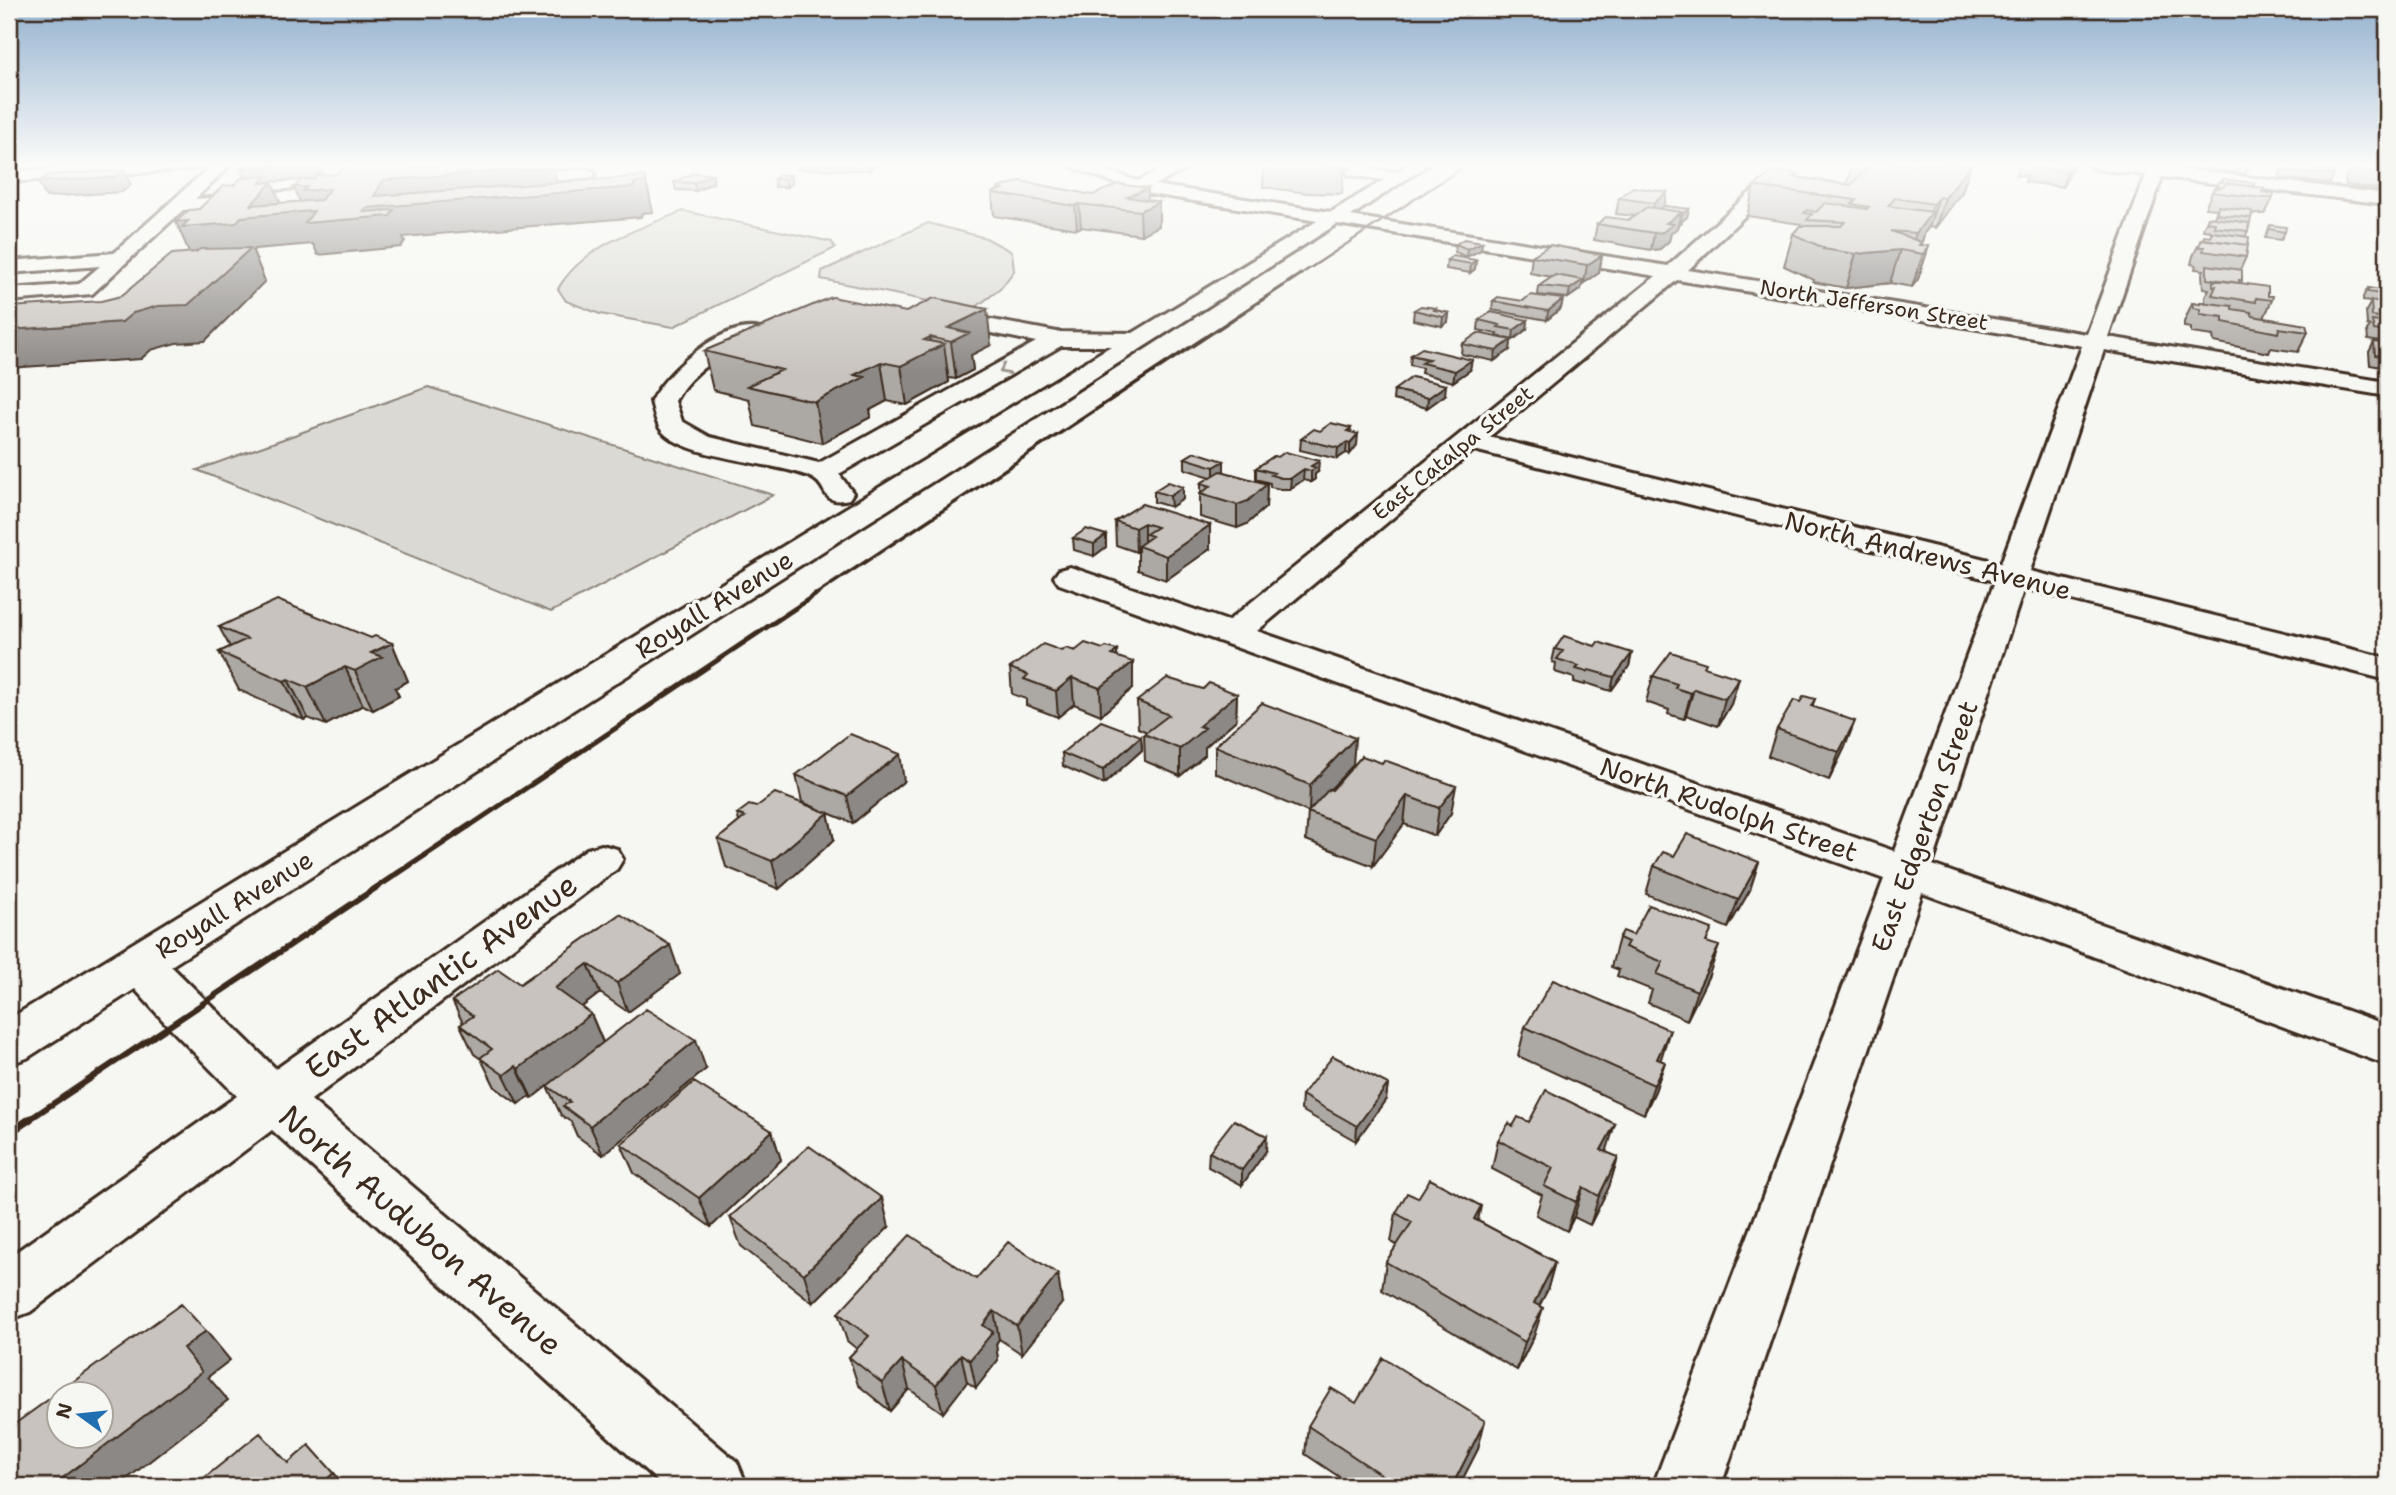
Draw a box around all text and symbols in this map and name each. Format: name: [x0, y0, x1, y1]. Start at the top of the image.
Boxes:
street label: North Jefferson Street: [1758, 273, 1990, 337]
one-way arrow: [998, 362, 1011, 375]
street label: East Catalpa Street: [1367, 379, 1539, 527]
street label: North Andrews Avenue: [1781, 502, 2075, 608]
street label: Royall Avenue: [628, 542, 800, 666]
street label: East Edgerton Street: [1862, 696, 1986, 956]
street label: North Rudolph Street: [1595, 748, 1863, 870]
street label: Royall Avenue: [148, 842, 320, 966]
street label: East Atlantic Avenue: [296, 863, 586, 1089]
street label: North Audubon Avenue: [270, 1095, 572, 1365]
north arrow: [46, 1380, 116, 1450]
text: N: [50, 1400, 78, 1421]

